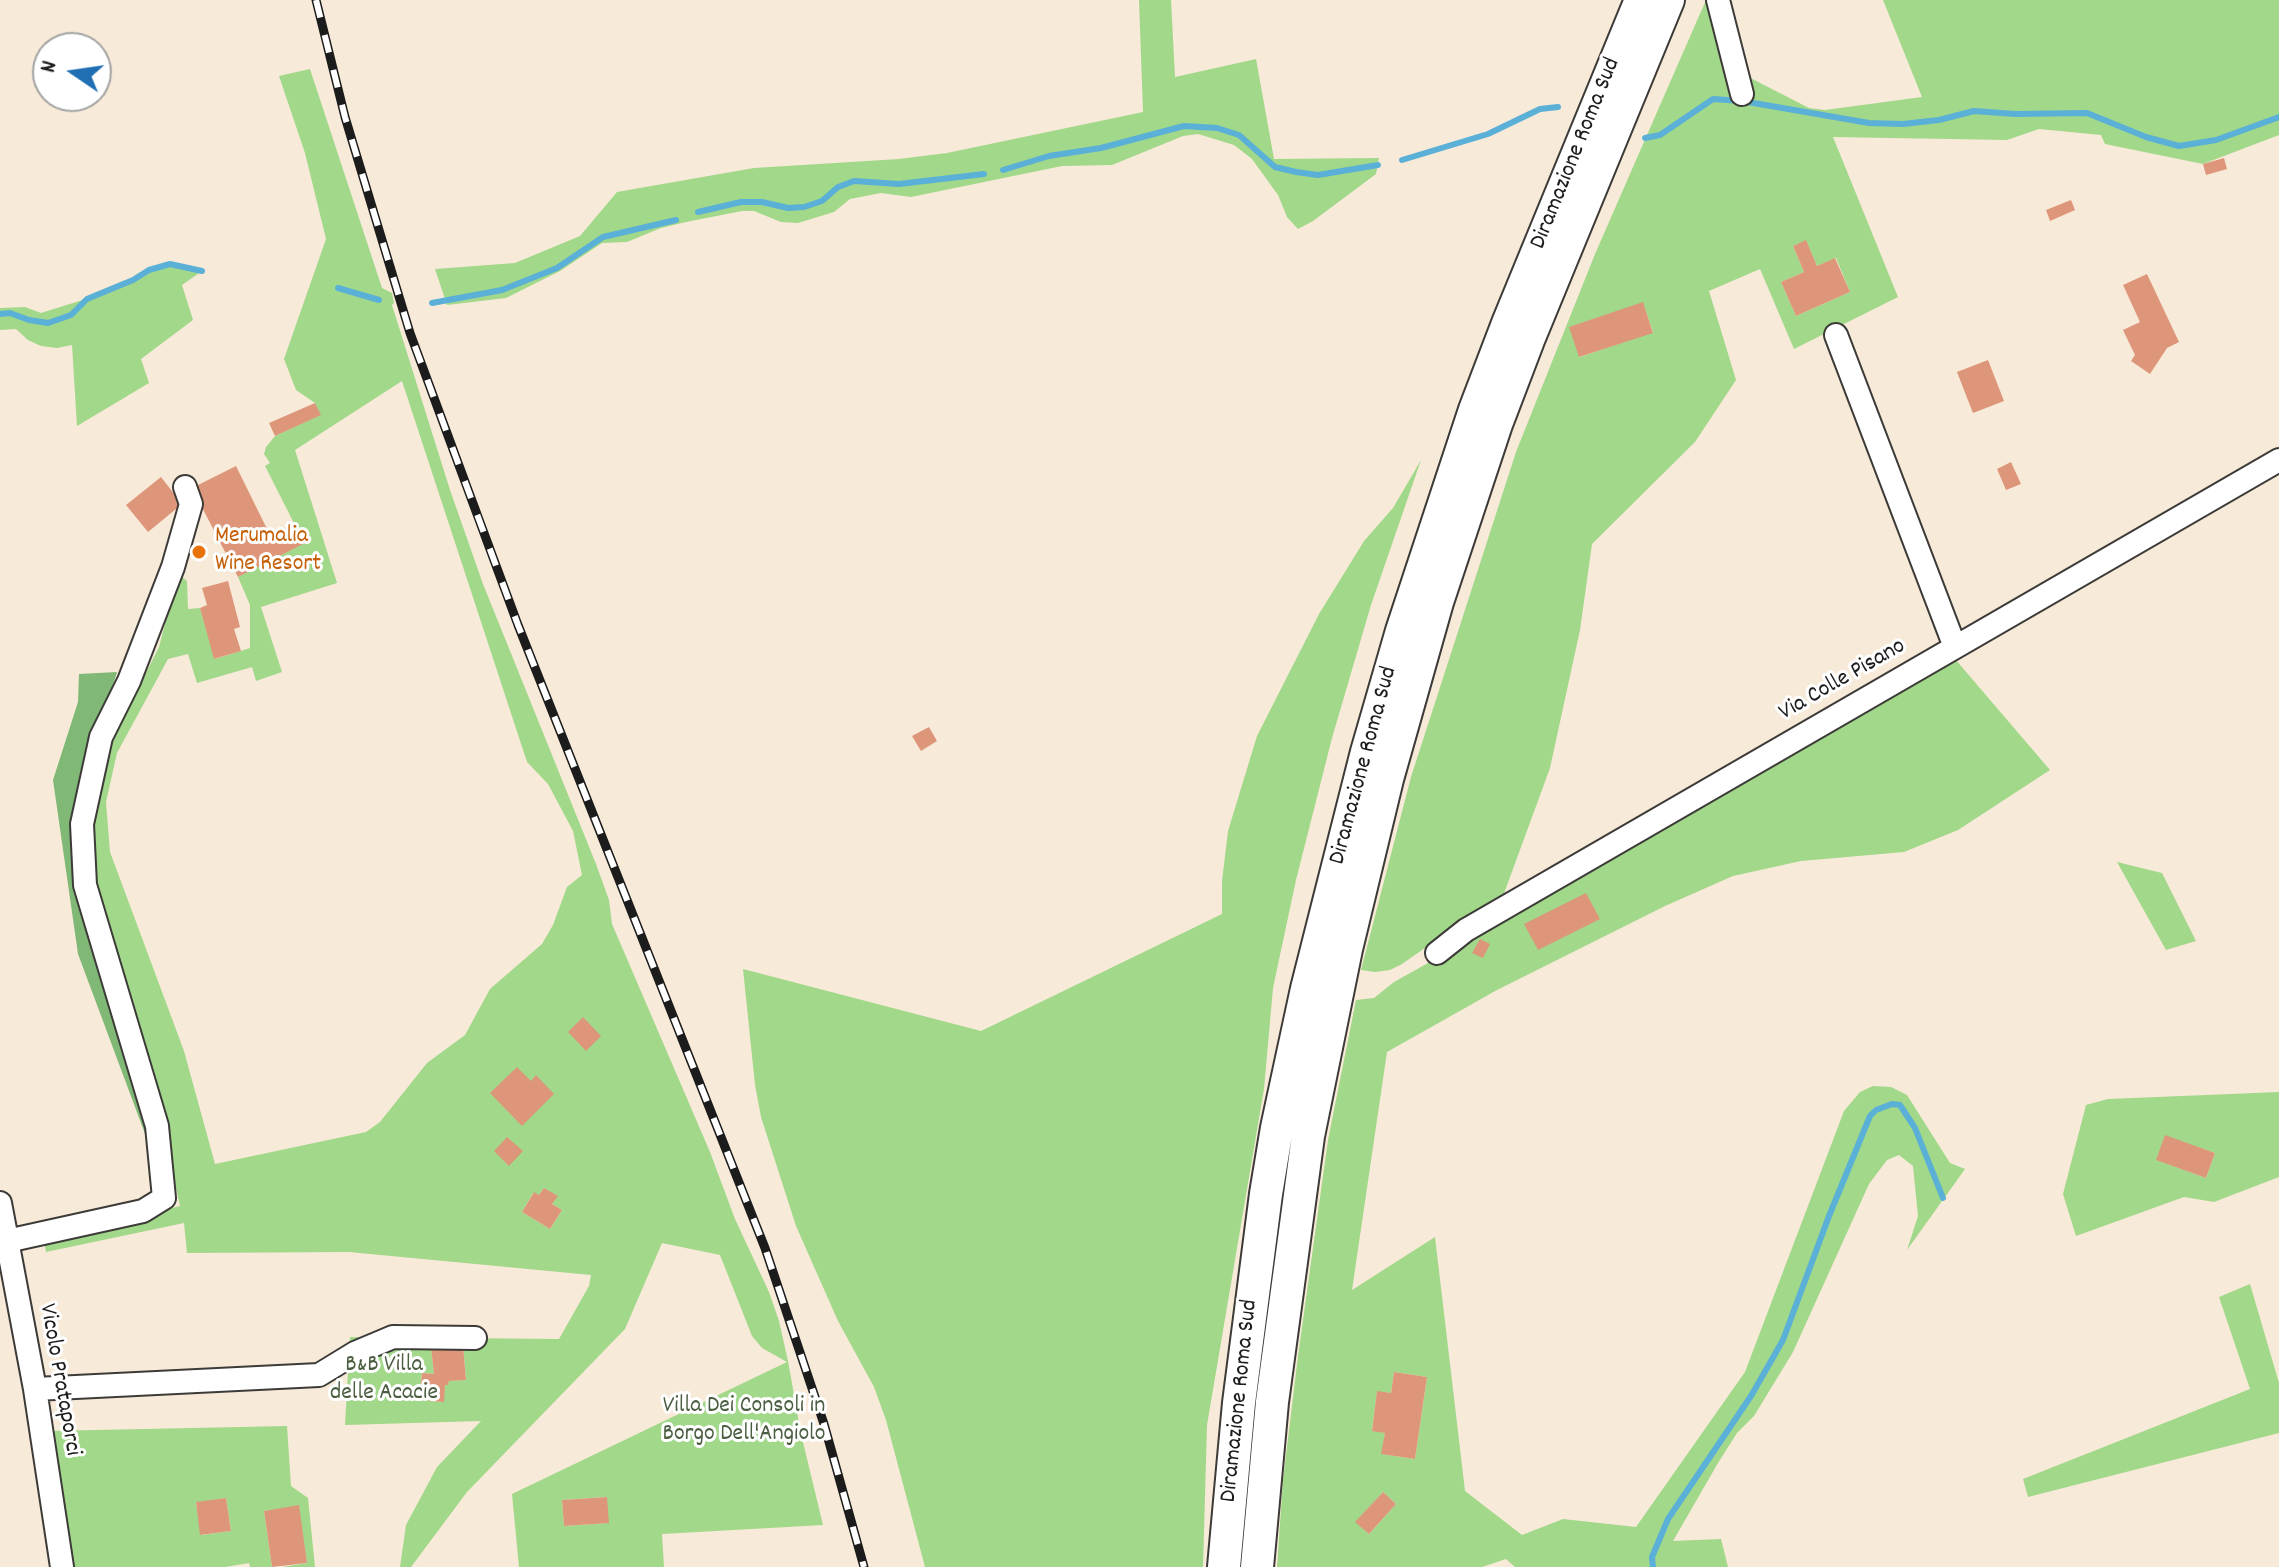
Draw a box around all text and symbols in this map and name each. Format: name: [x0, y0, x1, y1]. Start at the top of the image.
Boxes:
north arrow: [32, 32, 112, 112]
street label: Diramazione Roma Sud: [1525, 54, 1629, 254]
text: N: [34, 58, 66, 76]
place label: Merumalia Wine Resort: [215, 524, 321, 580]
marker: Merumalia Wine Resort: [190, 543, 208, 561]
street label: Via Colle Pisano: [1775, 633, 1911, 729]
street label: Diramazione Roma Sud: [1325, 664, 1405, 868]
street label: Diramazione Roma Sud: [1216, 1298, 1266, 1504]
street label: Vicolo Prataporci: [30, 1302, 86, 1458]
park label: B&B Villa delle Acacie: [330, 1353, 438, 1409]
park label: Villa Dei Consoli in Borgo Dell'Angiolo: [663, 1394, 825, 1450]

